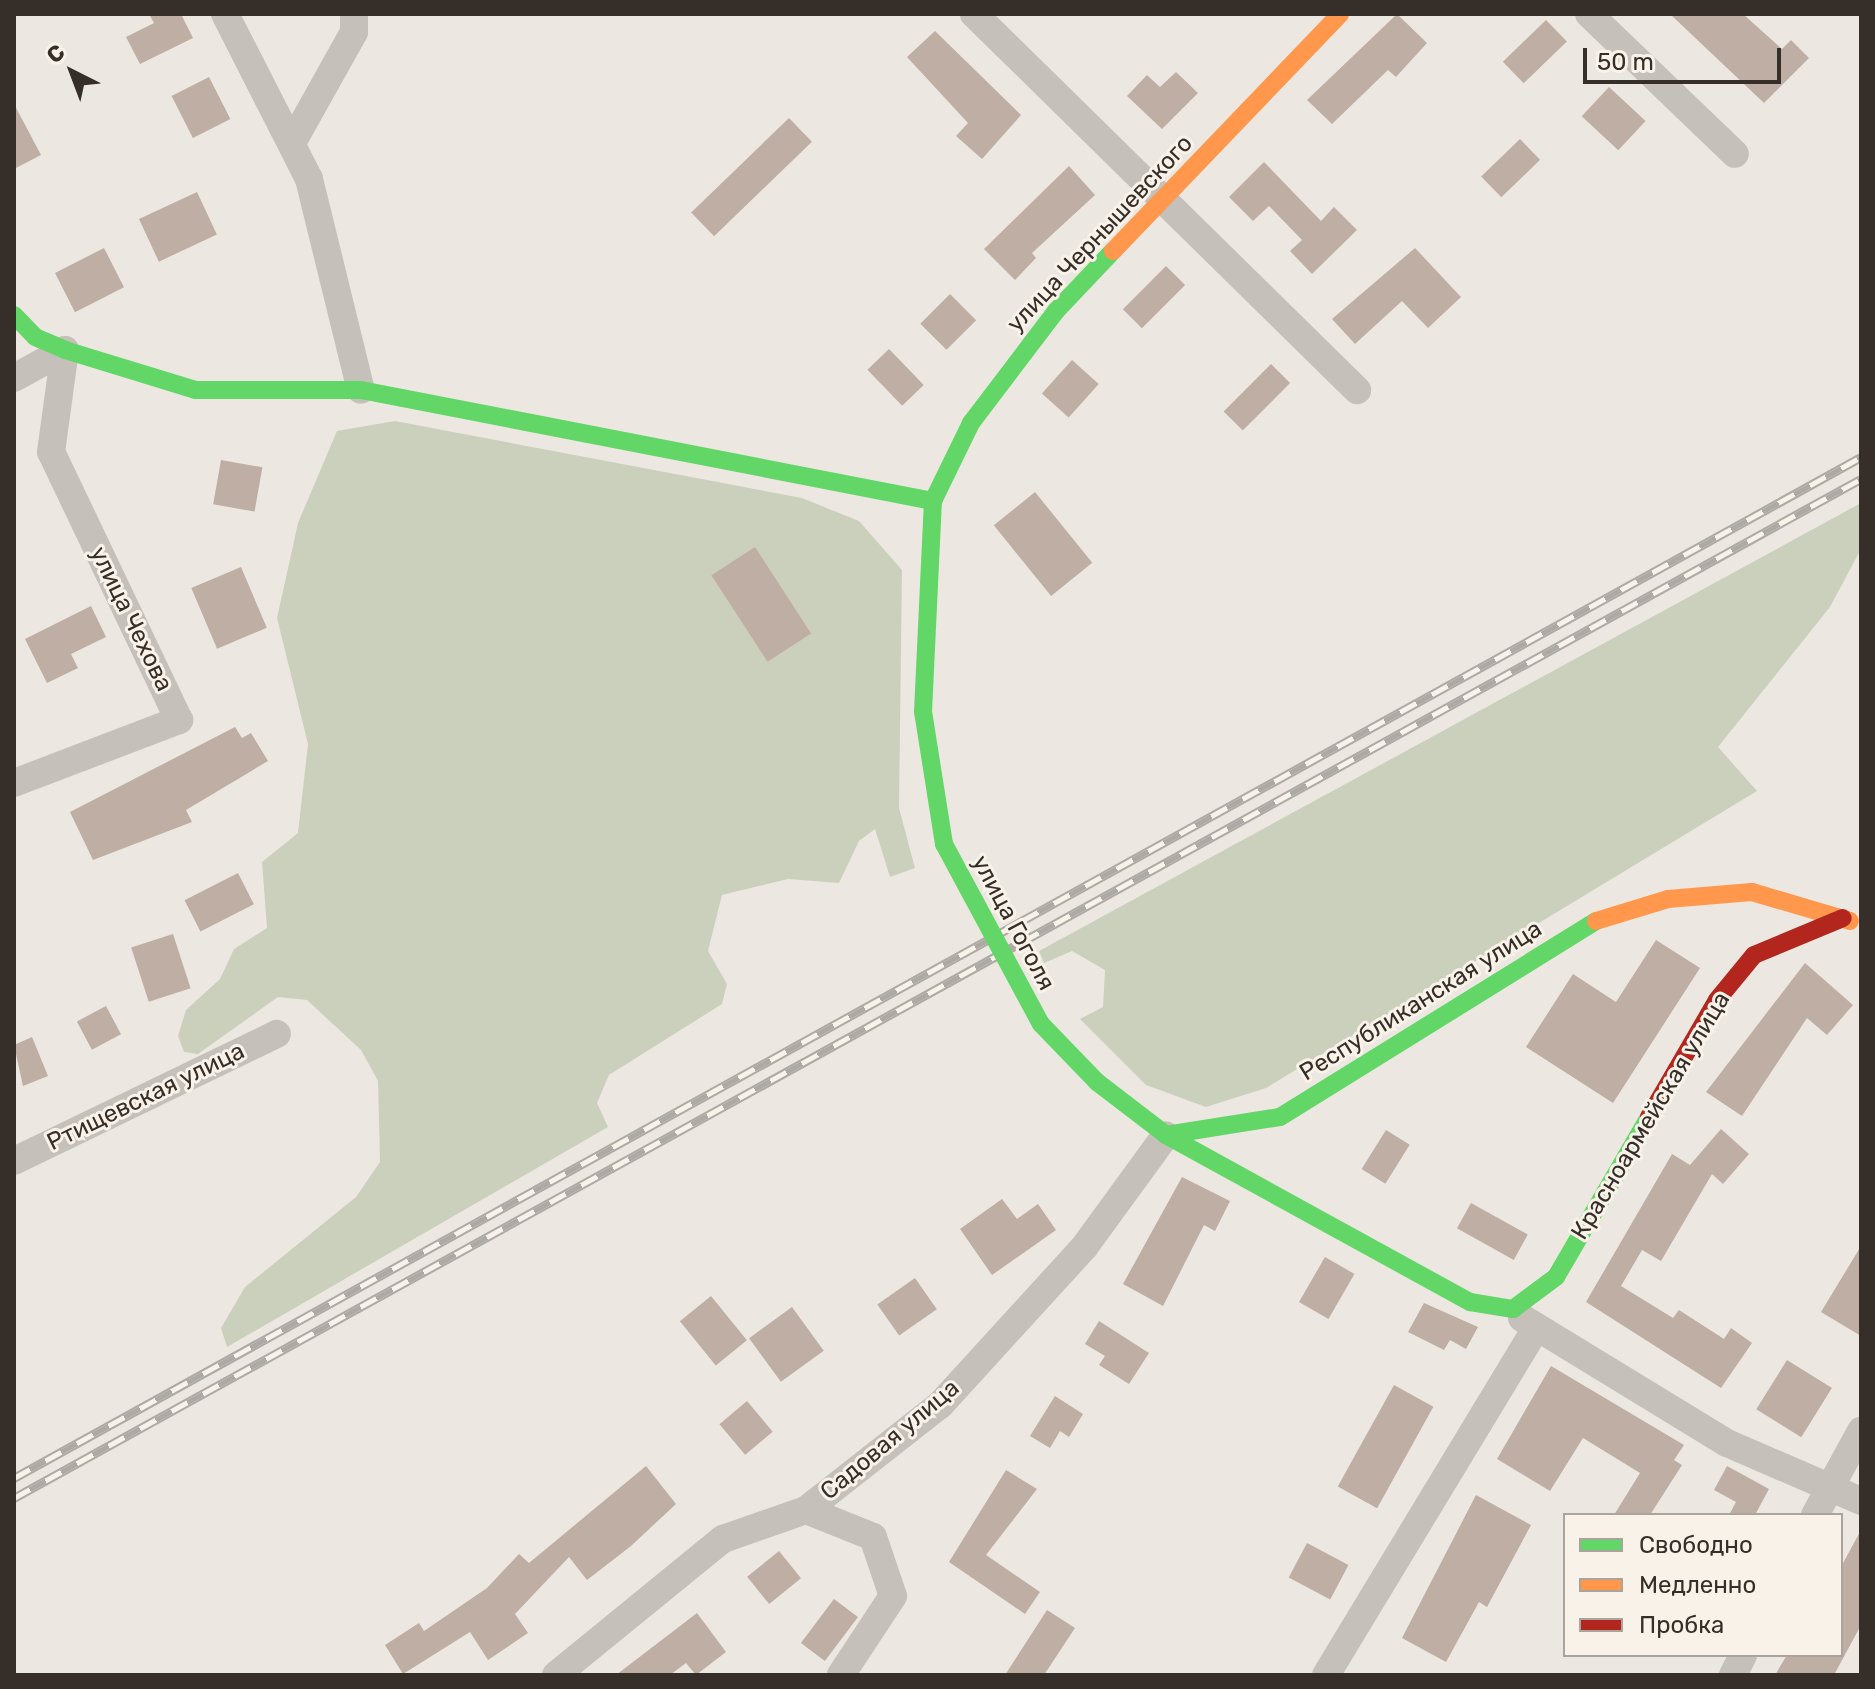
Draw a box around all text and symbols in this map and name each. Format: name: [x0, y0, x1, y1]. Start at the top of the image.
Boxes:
north arrow: [32, 32, 112, 112]
scale bar: [1587, 32, 1785, 82]
text: С: [41, 39, 70, 69]
text: 50 m: [1597, 48, 1654, 76]
street label: улица Чернышевского: [1001, 130, 1199, 338]
street label: улица Чехова: [84, 542, 178, 696]
street label: улица Гоголя: [965, 851, 1061, 995]
street label: Республиканская улица: [1295, 915, 1547, 1087]
street label: Красноармейская улица: [1566, 987, 1736, 1245]
street label: Ртищевская улица: [43, 1037, 249, 1157]
street label: Садовая улица: [815, 1374, 965, 1506]
legend: [1563, 1513, 1843, 1657]
text: Свободно: [1639, 1531, 1753, 1559]
text: Медленно: [1639, 1571, 1756, 1599]
text: Пробка: [1639, 1611, 1724, 1639]

